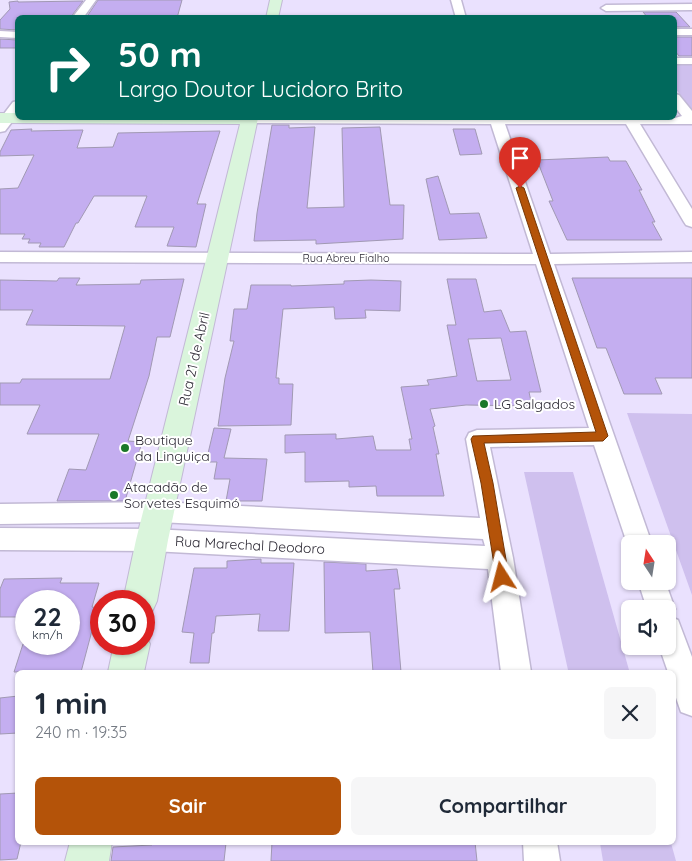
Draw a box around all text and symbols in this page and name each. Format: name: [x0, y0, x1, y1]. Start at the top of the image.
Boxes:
text: 50 m: [118, 32, 202, 76]
icon: right: [35, 35, 100, 100]
text: Largo Doutor Lucidoro Brito: [118, 75, 403, 103]
pin: [499, 137, 541, 188]
icon: arrive: [506, 144, 534, 172]
street label: Rua Abreu Fialho: [302, 251, 390, 265]
street label: Rua 21 de Abril: [174, 310, 214, 408]
place label: LG Salgados: [494, 395, 575, 413]
marker: LG Salgados: [478, 398, 490, 410]
place label: Boutique da Linguiça: [135, 431, 210, 465]
marker: Boutique da Linguiça: [119, 442, 131, 454]
place label: Atacadão de Sorvetes Esquimó: [124, 478, 240, 512]
marker: Atacadão de Sorvetes Esquimó: [108, 489, 120, 501]
street label: Rua Marechal Deodoro: [174, 532, 326, 558]
north arrow: [621, 535, 676, 590]
map controls: [621, 535, 676, 655]
position arrow: [475, 550, 527, 602]
speed limit sign: 30: [90, 590, 155, 655]
button: sound: [621, 600, 676, 655]
text: 22: [33, 601, 62, 632]
text: km/h: [32, 627, 63, 642]
text: 1 min: [35, 684, 108, 722]
button: close: [604, 687, 656, 739]
text: 240 m · 19:35: [35, 722, 127, 742]
button: Sair: [35, 777, 341, 835]
button: Compartilhar: [351, 777, 656, 835]

